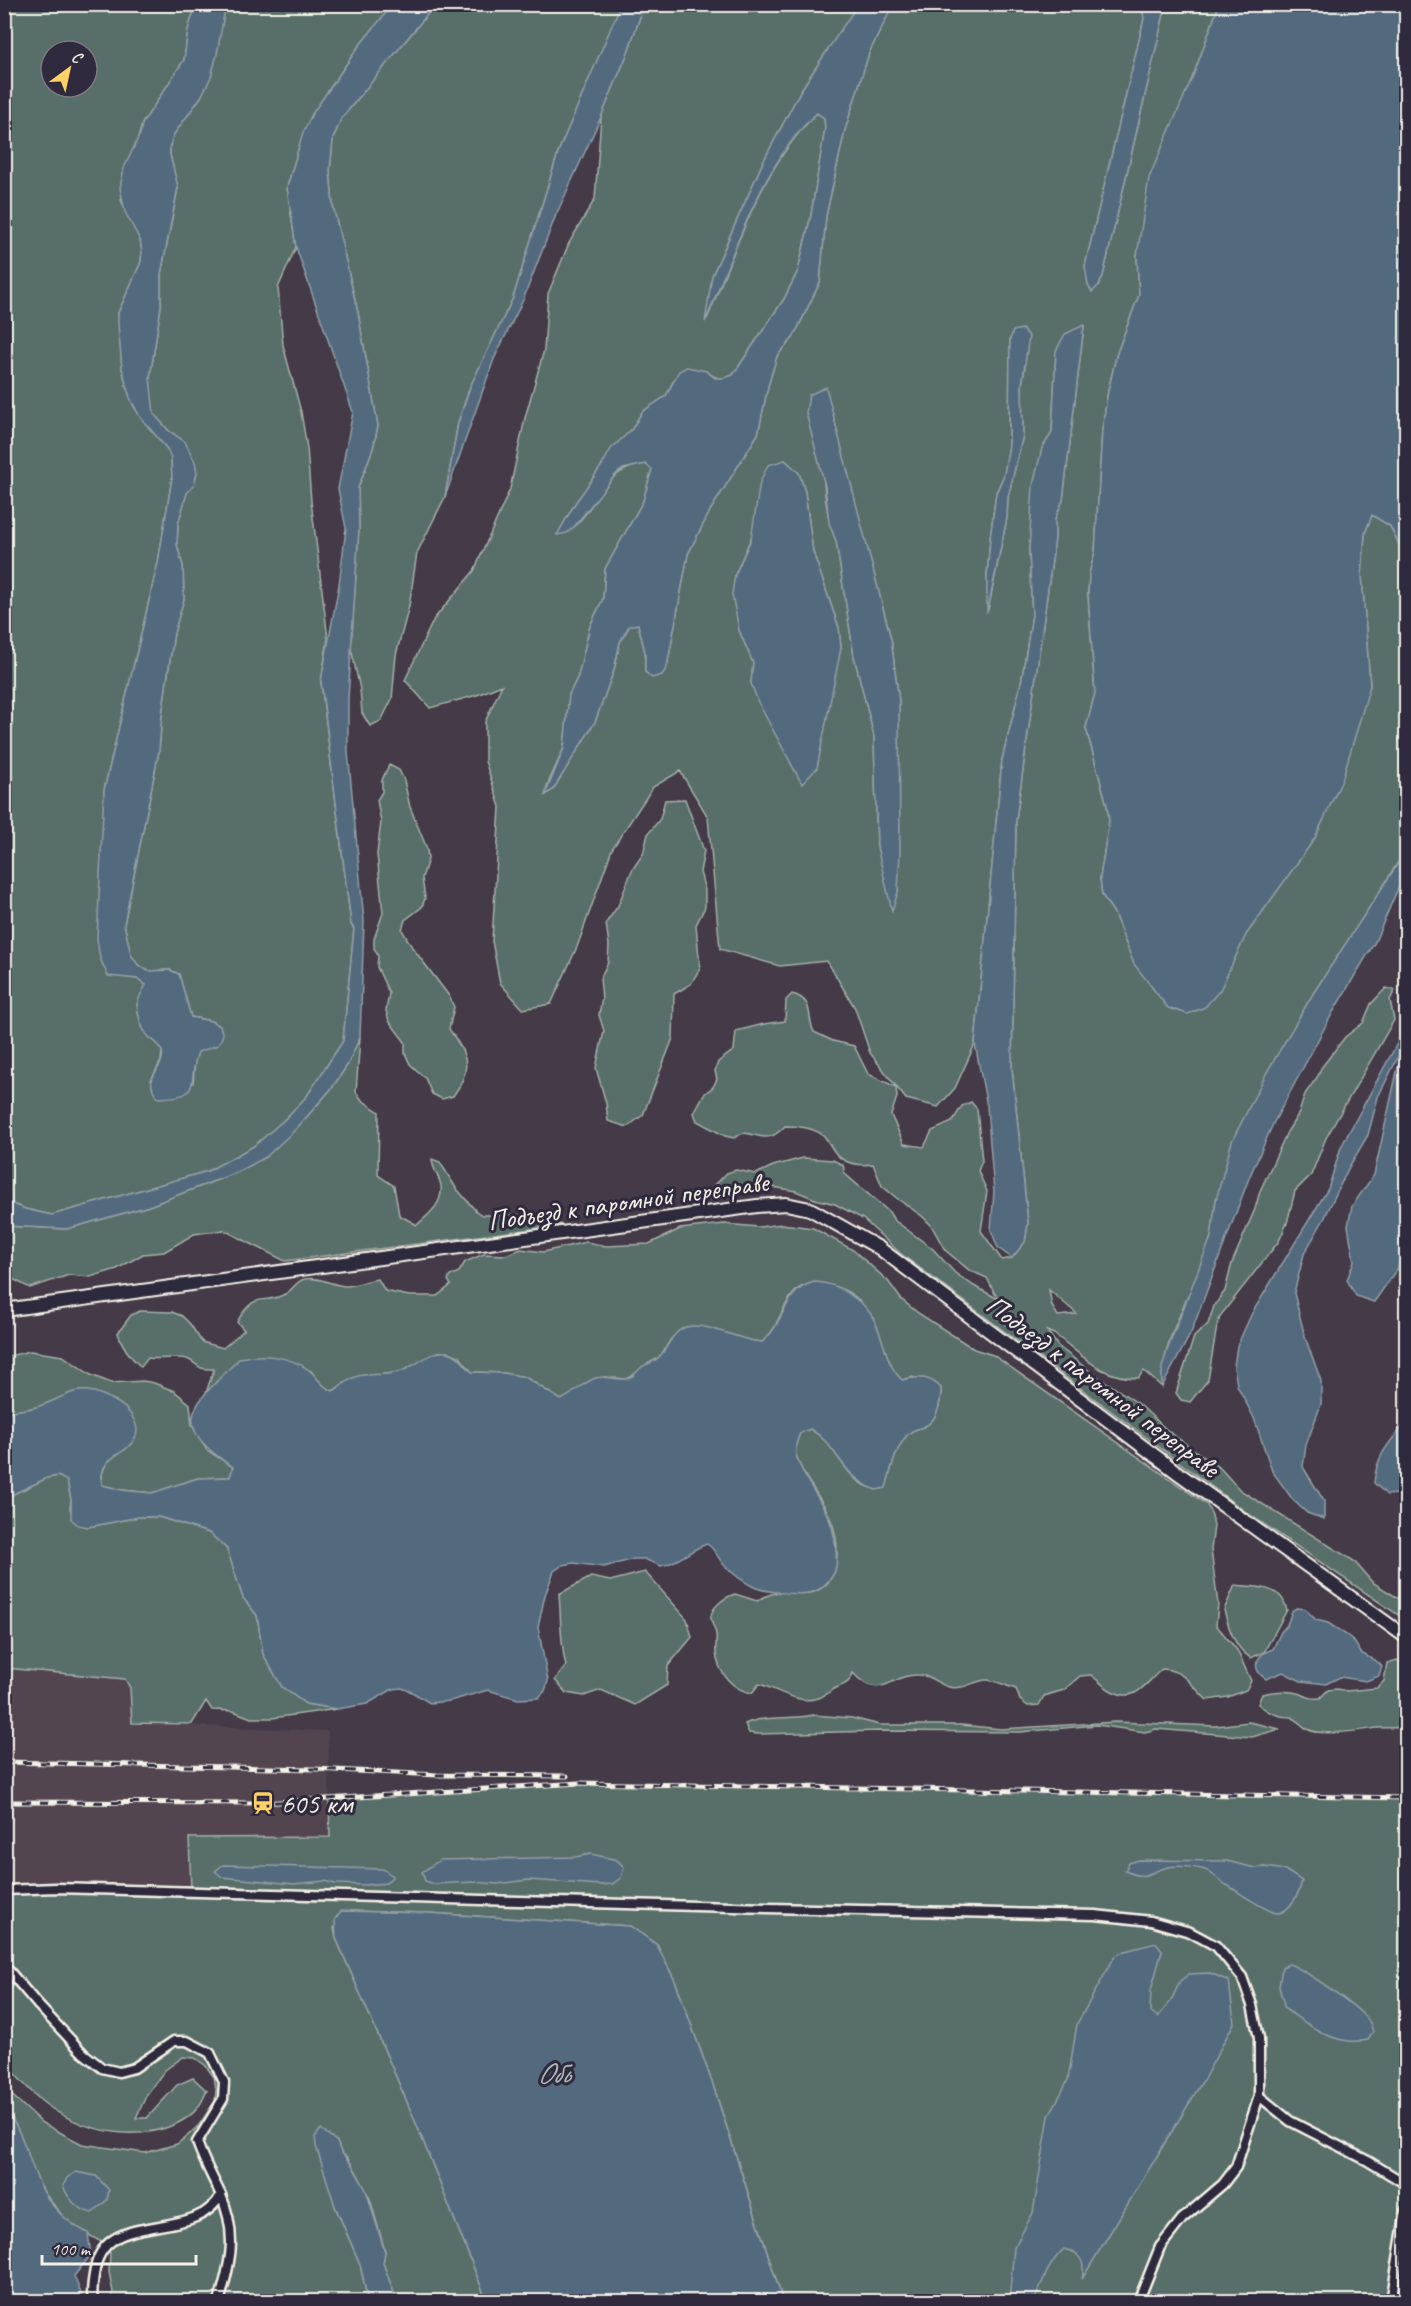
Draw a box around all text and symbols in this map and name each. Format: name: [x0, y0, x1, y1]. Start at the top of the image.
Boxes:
north arrow: [39, 39, 99, 99]
text: С: [68, 47, 87, 69]
street label: Подъезд к паромной переправе: [486, 1164, 772, 1239]
street label: Подъезд к паромной переправе: [979, 1287, 1228, 1487]
place label: 605 км: [281, 1786, 355, 1821]
station icon: 605 км: [250, 1790, 276, 1816]
water label: Обь: [537, 2054, 573, 2092]
scale bar: [42, 2228, 196, 2266]
text: 100 m: [51, 2238, 92, 2260]

